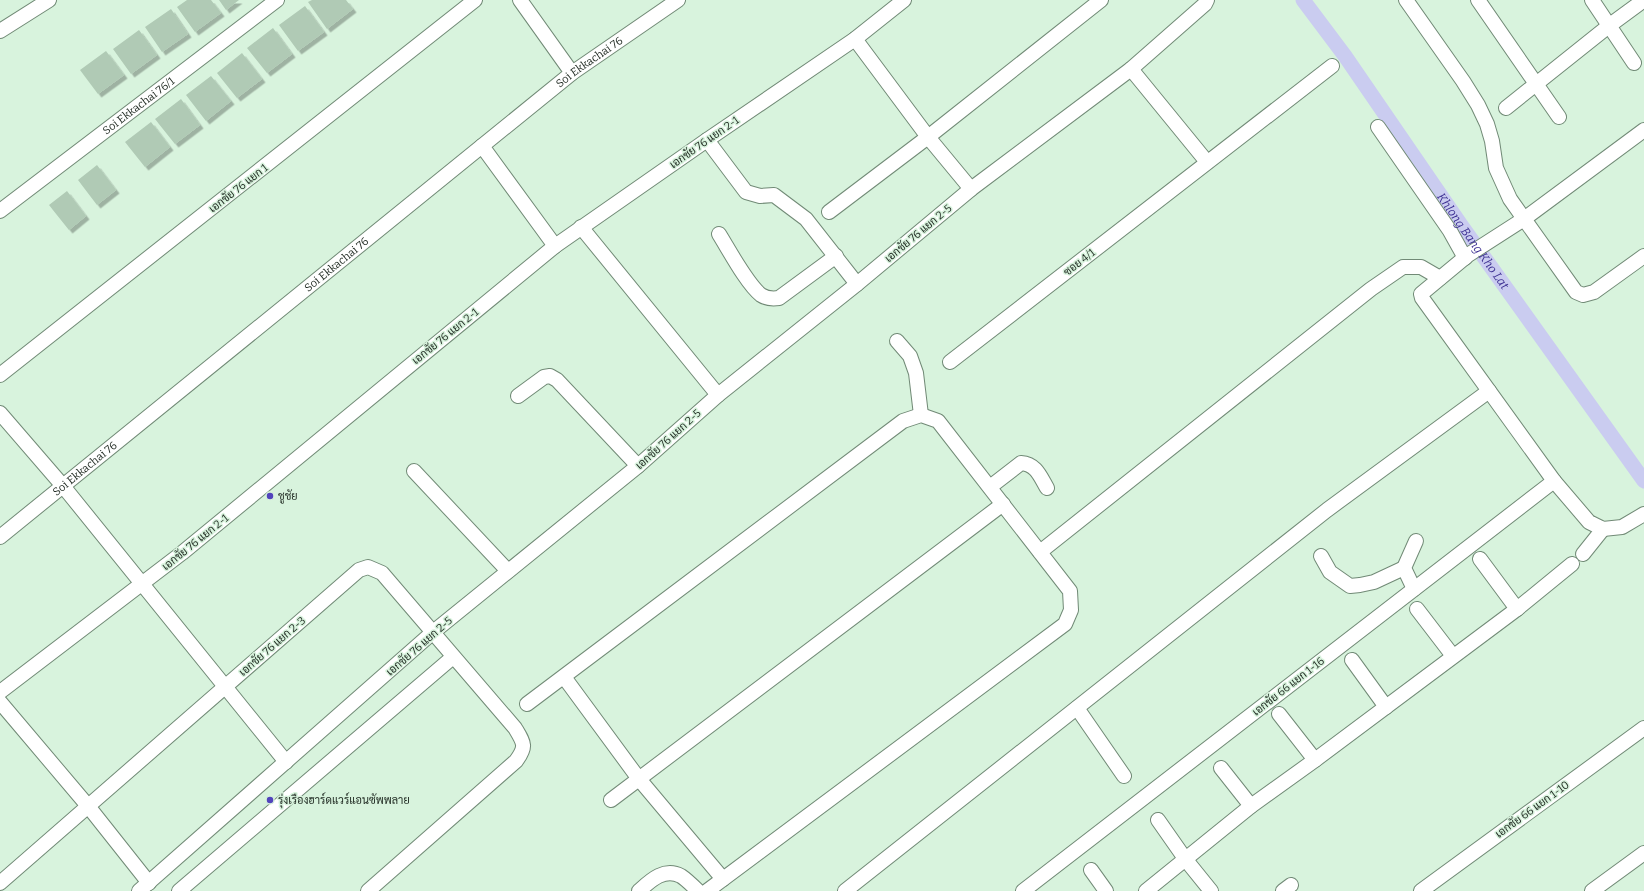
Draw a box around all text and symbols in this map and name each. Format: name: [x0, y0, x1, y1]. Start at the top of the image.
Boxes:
street label: Soi Ekkachai 76: [554, 34, 625, 90]
street label: Soi Ekkachai 76/1: [100, 74, 178, 137]
street label: เอกชัย 76 แยก 2-1: [667, 113, 742, 171]
street label: เอกชัย 76 แยก 1: [206, 160, 271, 215]
water label: Khlong Bang Kho Lat: [1434, 190, 1512, 293]
street label: เอกชัย 76 แยก 2-5: [882, 201, 954, 265]
street label: Soi Ekkachai 76: [302, 235, 371, 294]
street label: ซอย 4/1: [1061, 246, 1098, 279]
street label: เอกชัย 76 แยก 2-1: [409, 305, 482, 367]
street label: เอกชัย 76 แยก 2-5: [632, 406, 704, 472]
street label: Soi Ekkachai 76: [50, 439, 120, 499]
place label: ชูชัย: [278, 489, 298, 504]
marker: ชูชัย: [265, 491, 275, 501]
street label: เอกชัย 76 แยก 2-1: [159, 511, 232, 573]
street label: เอกชัย 76 แยก 2-3: [236, 613, 308, 679]
street label: เอกชัย 76 แยก 2-5: [383, 613, 455, 679]
street label: เอกชัย 66 แยก 1-16: [1249, 654, 1327, 718]
street label: เอกชัย 66 แยก 1-10: [1492, 777, 1572, 841]
place label: รุ่งเรืองฮาร์ดแวร์แอนซัพพลาย: [278, 792, 410, 809]
marker: รุ่งเรืองฮาร์ดแวร์แอนซัพพลาย: [265, 795, 275, 805]

